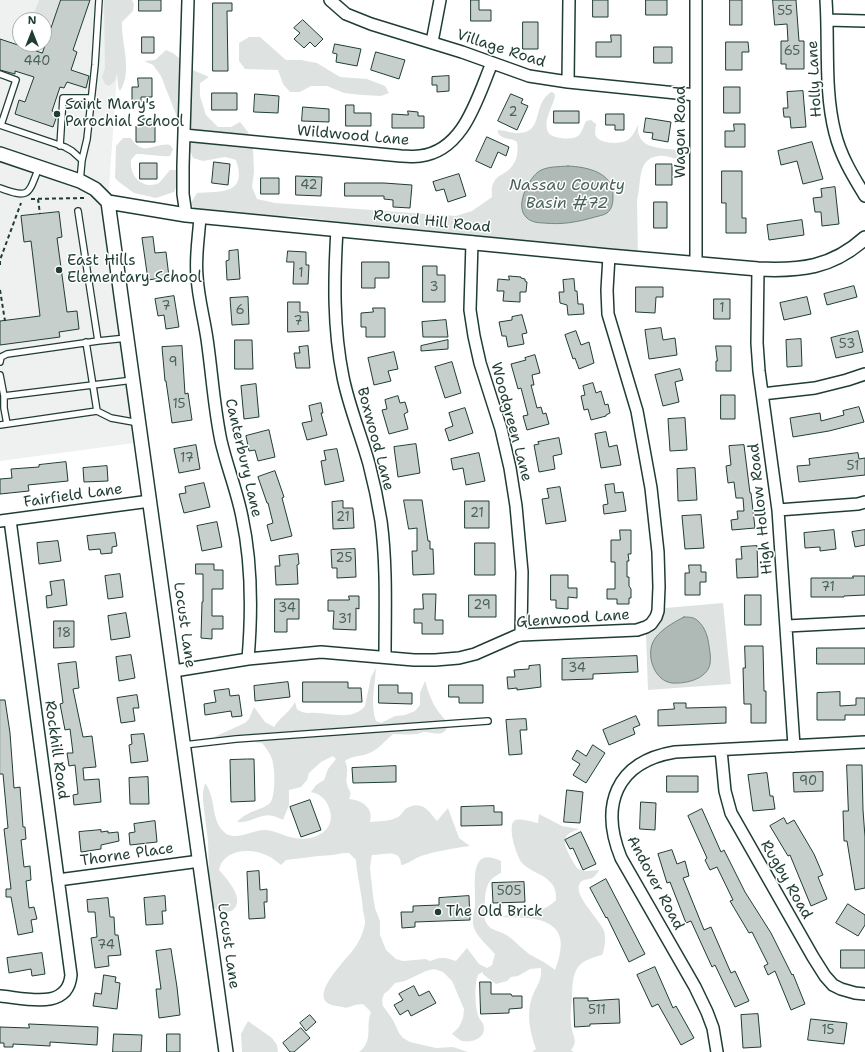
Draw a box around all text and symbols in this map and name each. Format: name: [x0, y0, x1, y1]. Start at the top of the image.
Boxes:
house number: 55: [777, 4, 793, 20]
north arrow: [12, 12, 52, 52]
text: N: [28, 13, 36, 28]
street label: Village Road: [454, 26, 548, 72]
street label: Holly Lane: [804, 40, 826, 118]
house number: 65: [784, 44, 800, 60]
house number: 440: [24, 54, 50, 70]
street label: Wagon Road: [672, 85, 690, 179]
place label: Saint Mary's Parochial School: [65, 96, 184, 131]
house number: 2: [508, 105, 518, 121]
marker: Saint Mary's Parochial School: [52, 109, 62, 119]
street label: Wildwood Lane: [296, 122, 410, 150]
water label: Nassau County Basin #72: [509, 176, 625, 214]
house number: 42: [300, 178, 318, 194]
street label: Round Hill Road: [372, 207, 492, 237]
place label: East Hills Elementary School: [67, 252, 202, 287]
marker: East Hills Elementary School: [54, 265, 64, 275]
house number: 1: [298, 266, 304, 282]
house number: 3: [429, 280, 439, 296]
house number: 7: [161, 299, 171, 315]
house number: 1: [719, 301, 725, 317]
house number: 6: [235, 303, 245, 319]
house number: 7: [293, 314, 303, 330]
house number: 53: [839, 337, 855, 353]
house number: 9: [168, 355, 178, 371]
street label: Woodgreen Lane: [486, 360, 536, 484]
street label: Boxwood Lane: [353, 385, 397, 493]
house number: 15: [172, 397, 186, 413]
street label: Canterbury Lane: [221, 397, 265, 519]
street label: High Hollow Road: [745, 442, 777, 576]
house number: 17: [180, 451, 194, 467]
house number: 51: [847, 459, 859, 475]
street label: Fairfield Lane: [22, 480, 124, 512]
house number: 21: [470, 506, 484, 522]
house number: 21: [336, 510, 350, 526]
house number: 25: [336, 551, 352, 567]
house number: 71: [821, 580, 835, 596]
street label: Locust Lane: [169, 581, 199, 669]
house number: 29: [473, 598, 491, 614]
house number: 34: [278, 601, 296, 617]
street label: Glenwood Lane: [516, 606, 630, 632]
house number: 31: [338, 612, 352, 628]
house number: 18: [57, 626, 71, 642]
house number: 34: [568, 661, 586, 677]
street label: Rockhill Road: [40, 699, 72, 801]
house number: 90: [799, 774, 817, 790]
street label: Andover Road: [623, 833, 687, 933]
street label: Rugby Road: [756, 837, 816, 923]
street label: Thorne Place: [79, 840, 175, 870]
house number: 505: [497, 884, 521, 900]
street label: Locust Lane: [213, 902, 243, 990]
place label: The Old Brick: [446, 903, 543, 921]
marker: The Old Brick: [433, 907, 443, 917]
house number: 74: [97, 938, 115, 954]
house number: 511: [588, 1003, 606, 1019]
house number: 15: [821, 1023, 835, 1039]

